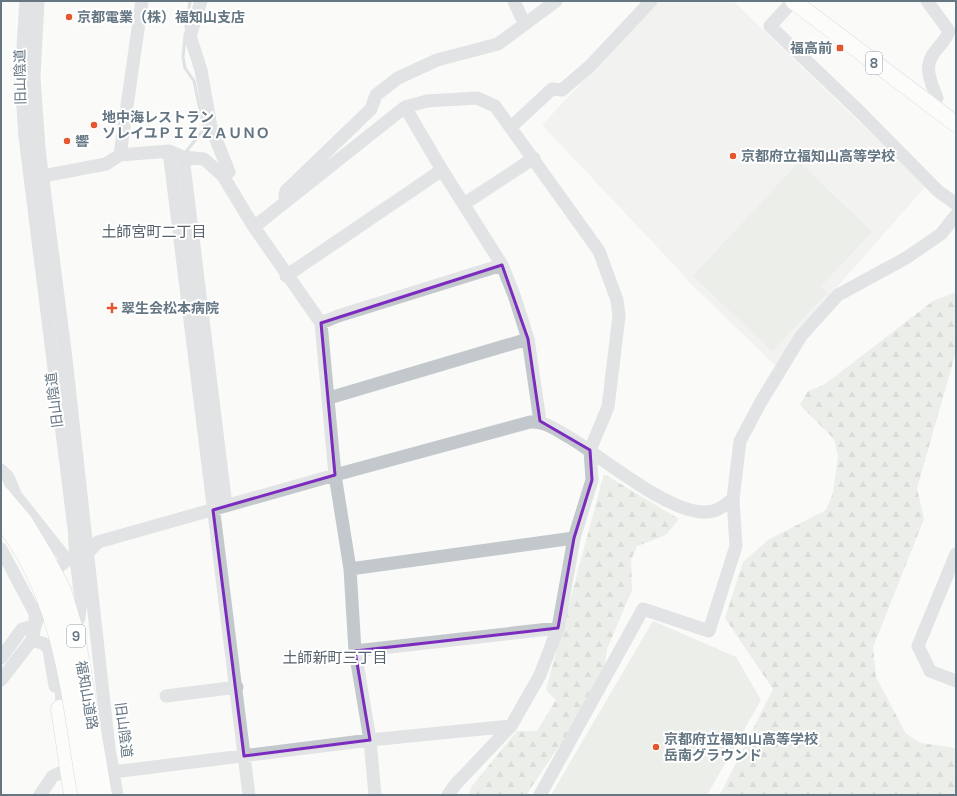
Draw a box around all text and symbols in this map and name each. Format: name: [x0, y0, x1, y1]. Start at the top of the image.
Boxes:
place label: 京都電業（株）福知山支店: [77, 8, 245, 26]
marker: 京都電業（株）福知山支店: [64, 12, 74, 22]
place label: 福高前: [790, 39, 832, 57]
marker: 福高前: [835, 43, 845, 53]
street label: 旧山陰道: [11, 49, 29, 105]
road number: 8: [866, 52, 882, 74]
place label: 地中海レストラン ソレイユＰＩＺＺＡＵＮＯ: [102, 108, 270, 142]
marker: 地中海レストラン ソレイユＰＩＺＺＡＵＮＯ: [89, 120, 99, 130]
place label: 響: [75, 132, 89, 150]
marker: 響: [62, 136, 72, 146]
place label: 京都府立福知山高等学校: [741, 147, 895, 165]
marker: 京都府立福知山高等学校: [728, 151, 738, 161]
district label: 土師宮町二丁目: [101, 222, 207, 241]
place label: 翠生会松本病院: [121, 299, 219, 317]
marker: 翠生会松本病院: [106, 302, 118, 314]
street label: 旧山陰道: [42, 371, 66, 429]
road number: 9: [67, 625, 85, 647]
district label: 土師新町三丁目: [282, 648, 388, 667]
street label: 福知山道路: [72, 659, 102, 731]
street label: 旧山陰道: [112, 701, 136, 759]
place label: 京都府立福知山高等学校 岳南グラウンド: [664, 730, 818, 764]
marker: 京都府立福知山高等学校 岳南グラウンド: [651, 742, 661, 752]

